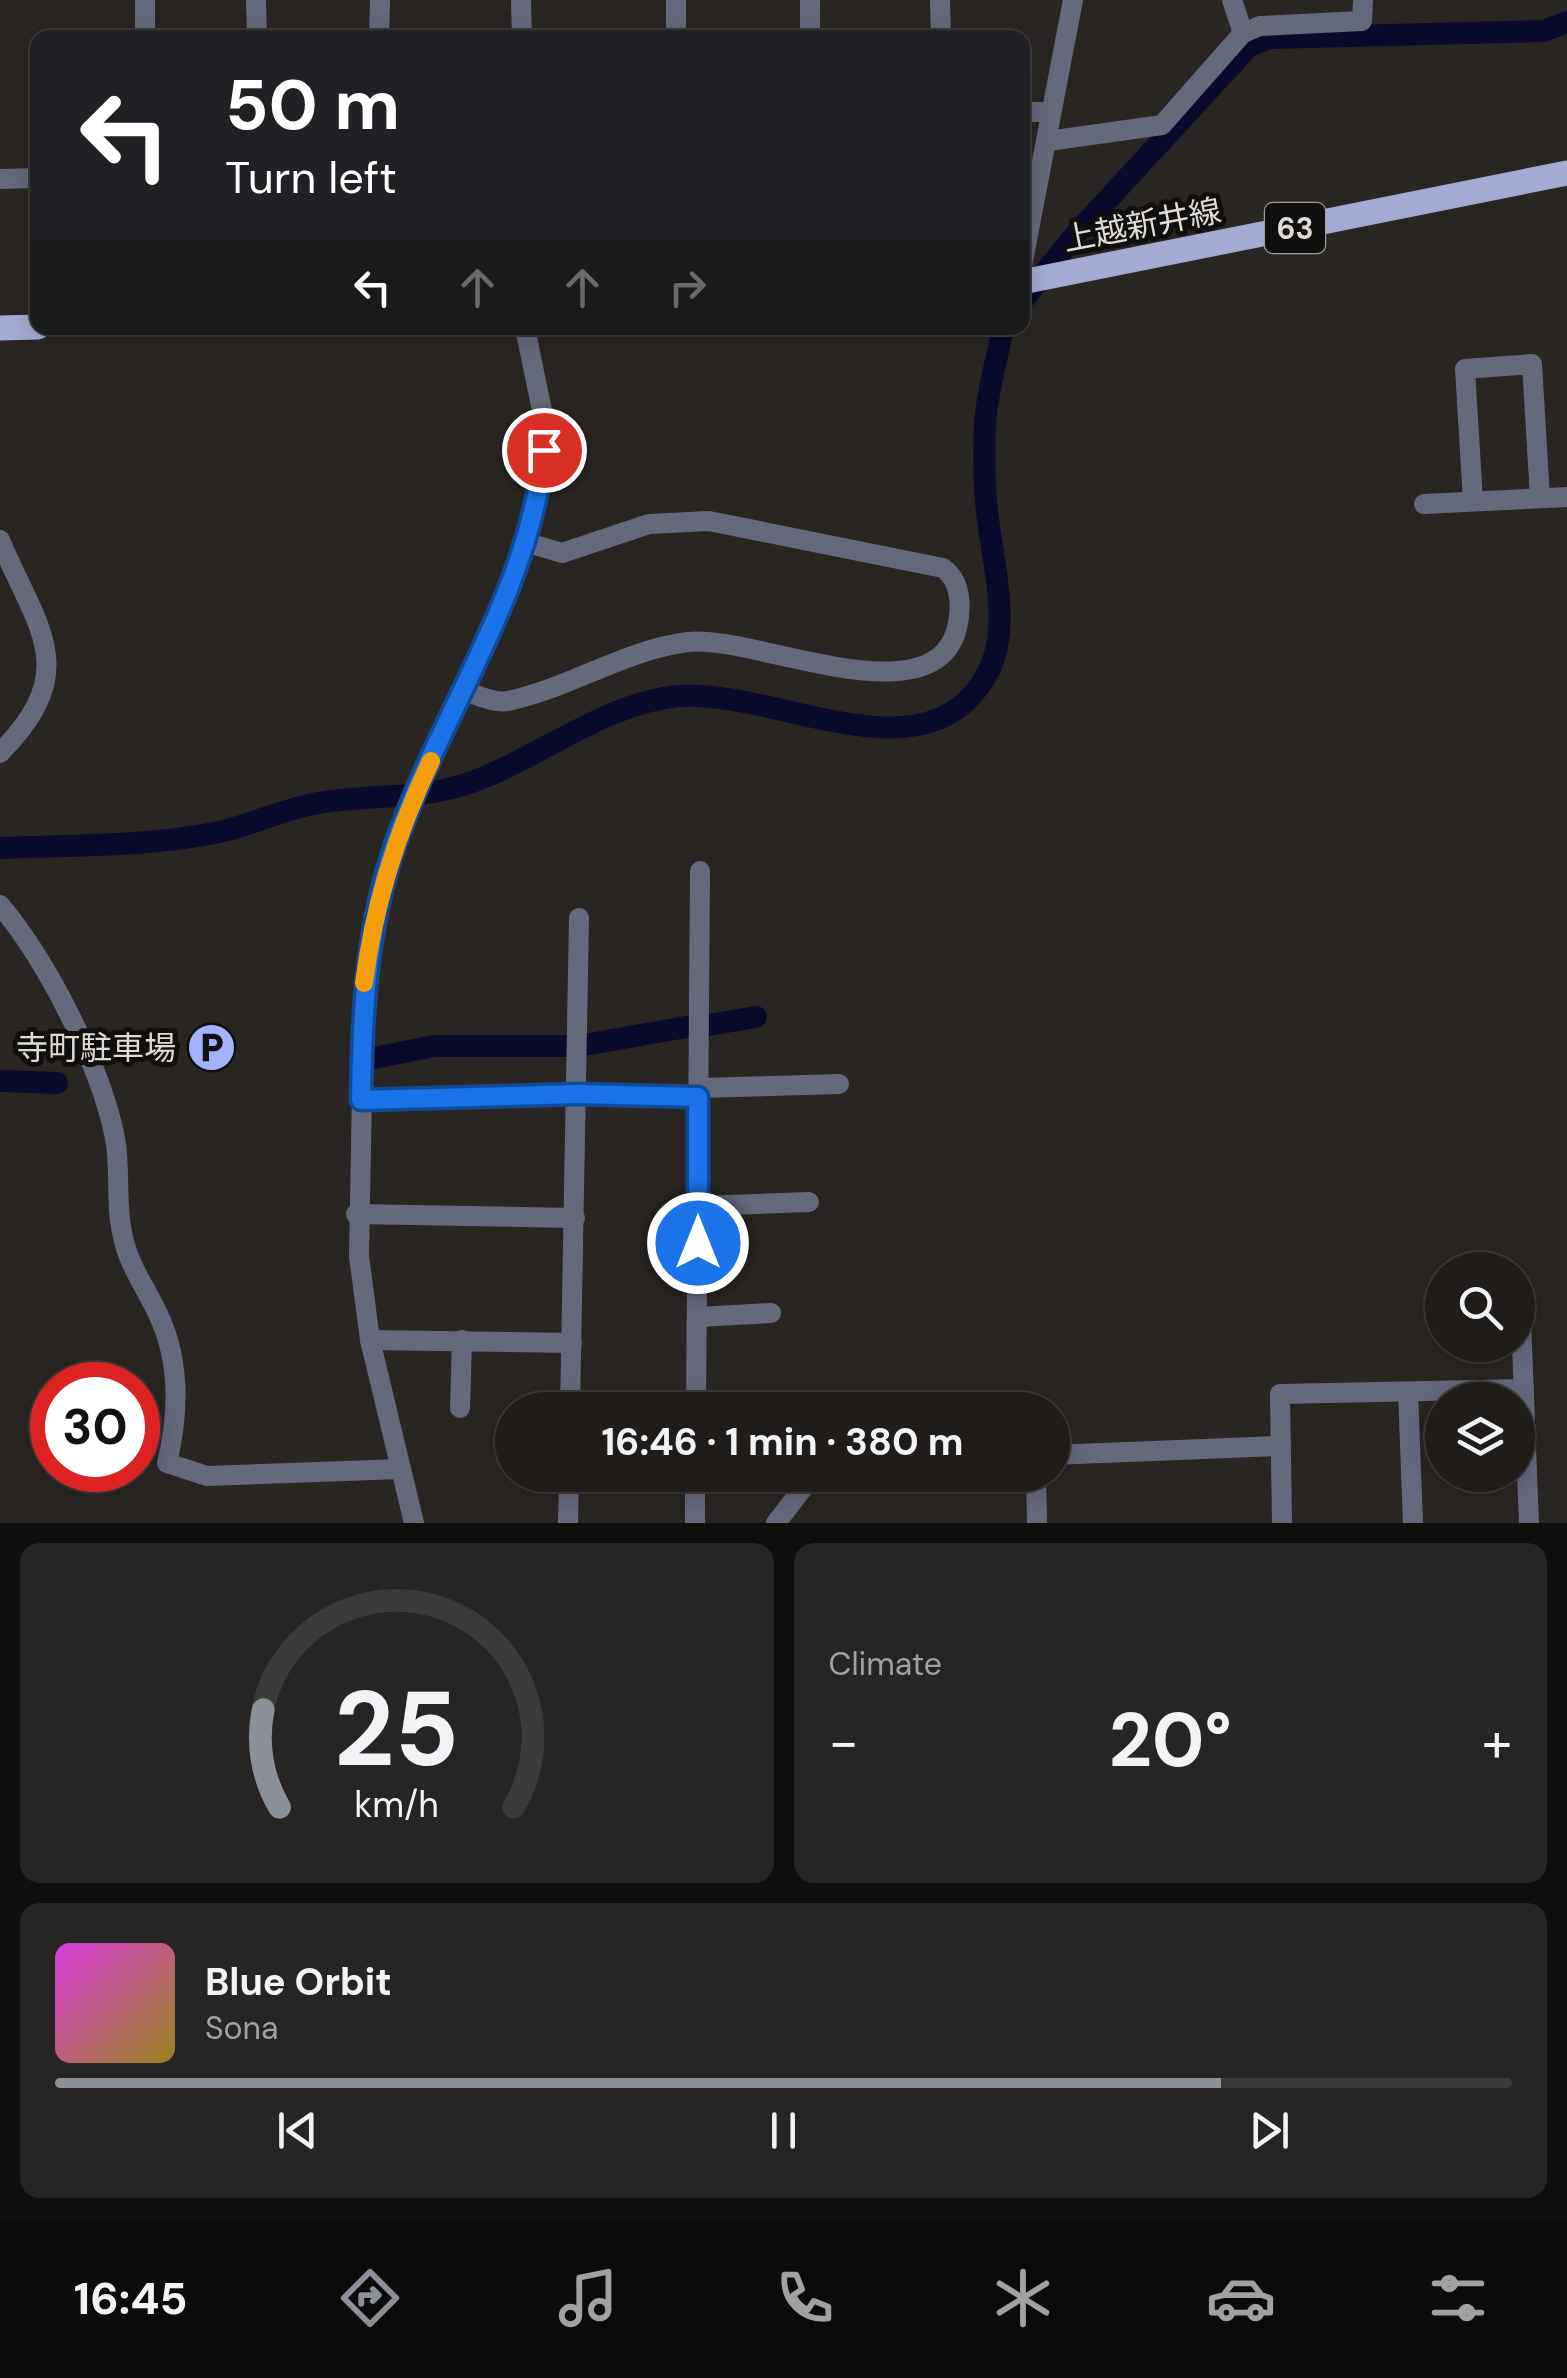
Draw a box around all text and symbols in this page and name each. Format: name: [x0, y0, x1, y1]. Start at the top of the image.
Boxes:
text: 50 m: [225, 60, 400, 151]
icon: left: [60, 70, 190, 200]
text: Turn left: [225, 148, 397, 207]
street label: 上越新井線: [1059, 189, 1225, 261]
road number: 63: [1265, 203, 1325, 253]
icon: left: [345, 260, 400, 315]
icon: ahead: [450, 260, 505, 315]
icon: ahead: [555, 260, 610, 315]
icon: right: [660, 260, 715, 315]
pin: [502, 408, 587, 493]
icon: arrive: [517, 423, 572, 478]
parking icon: 寺町駐車場: [185, 1022, 237, 1074]
place label: 寺町駐車場: [16, 1027, 176, 1069]
position arrow: [646, 1191, 750, 1295]
map controls: [1425, 1252, 1535, 1492]
button: search: [1425, 1252, 1535, 1362]
speed limit sign: 30: [30, 1362, 160, 1492]
button: layers: [1425, 1382, 1535, 1492]
text: 16:46 · 1 min · 380 m: [601, 1417, 964, 1467]
text: Climate: [829, 1643, 942, 1685]
text: 25: [334, 1662, 459, 1797]
text: 20°: [1109, 1692, 1232, 1789]
text: −: [829, 1706, 859, 1778]
text: +: [1482, 1706, 1512, 1778]
text: km/h: [355, 1782, 439, 1828]
text: Blue Orbit: [205, 1957, 392, 2007]
text: Sona: [205, 2007, 278, 2049]
icon: previous: [270, 2103, 325, 2158]
icon: pause: [756, 2103, 811, 2158]
icon: next: [1242, 2103, 1297, 2158]
icon: directions: [335, 2263, 405, 2333]
icon: music: [553, 2263, 623, 2333]
icon: phone: [770, 2263, 840, 2333]
icon: climate: [988, 2263, 1058, 2333]
icon: car: [1206, 2263, 1276, 2333]
icon: filters: [1423, 2263, 1493, 2333]
text: 16:45: [74, 2269, 187, 2328]

